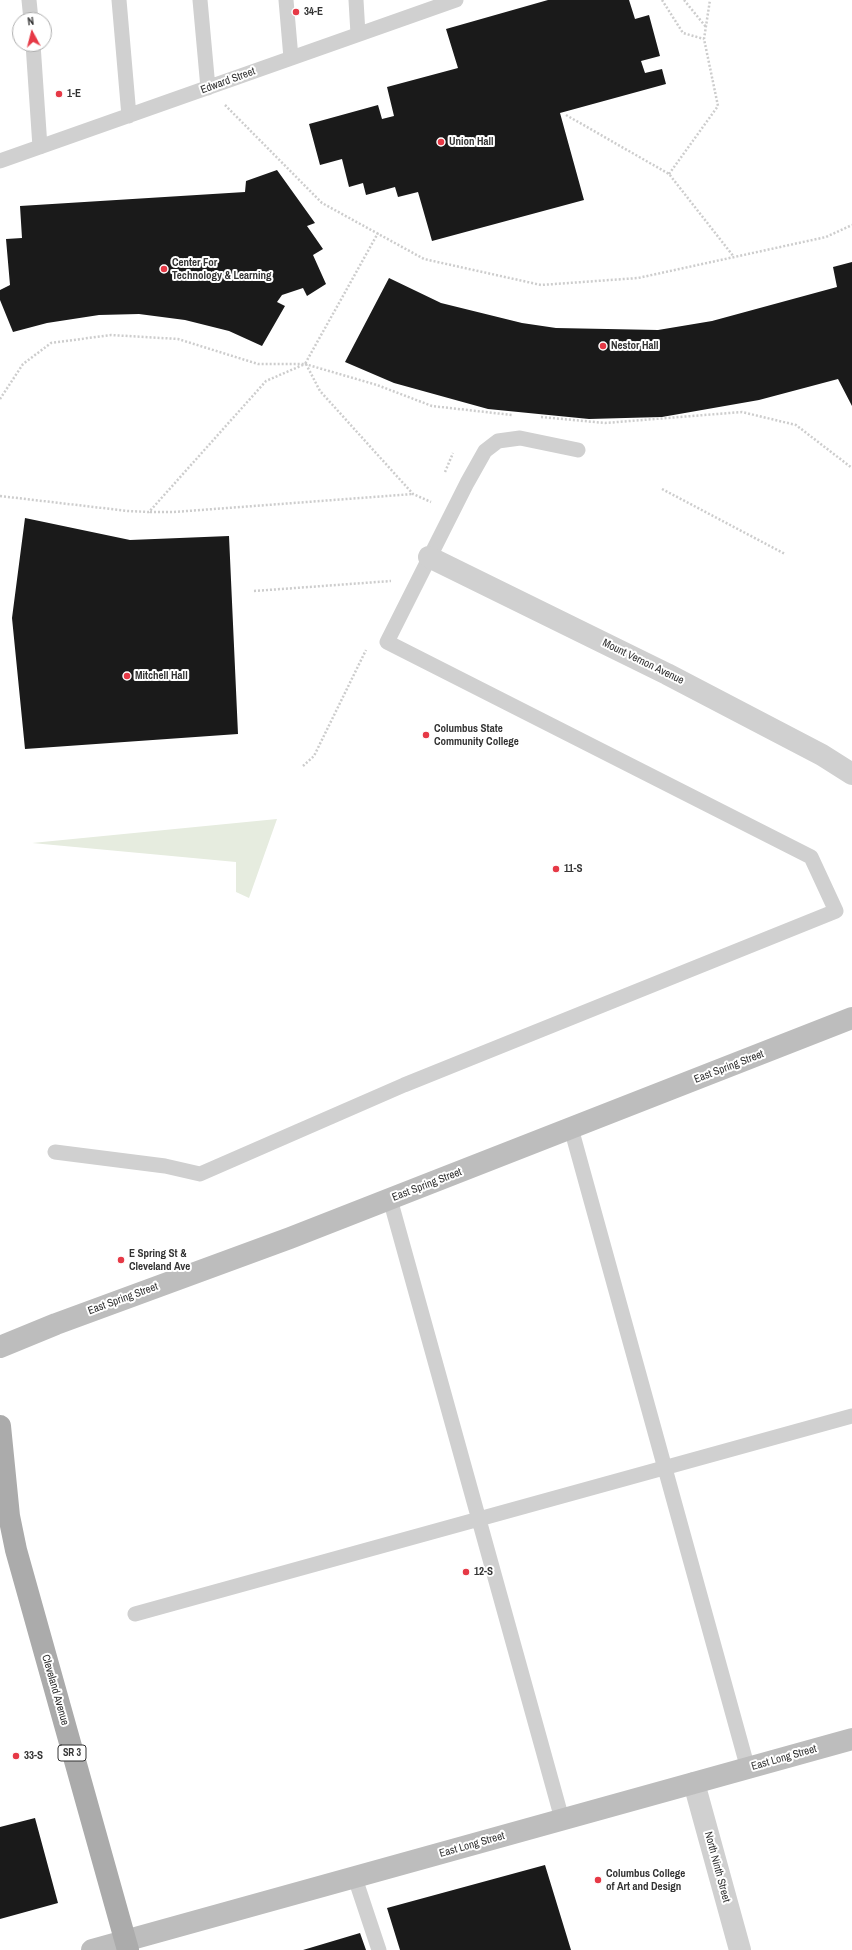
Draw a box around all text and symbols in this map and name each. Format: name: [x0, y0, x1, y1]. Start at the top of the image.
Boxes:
place label: 34-E: [304, 5, 323, 19]
marker: 34-E: [291, 7, 301, 17]
north arrow: [12, 12, 52, 52]
text: N: [27, 14, 35, 28]
street label: Edward Street: [199, 65, 257, 97]
place label: 1-E: [67, 87, 81, 101]
marker: 1-E: [54, 89, 64, 99]
place label: Union Hall: [449, 135, 494, 149]
marker: Union Hall: [436, 137, 446, 147]
place label: Center For Technology & Learning: [172, 256, 272, 282]
marker: Center For Technology & Learning: [159, 264, 169, 274]
place label: Nestor Hall: [611, 339, 659, 353]
marker: Nestor Hall: [598, 341, 608, 351]
street label: Mount Vernon Avenue: [600, 637, 686, 687]
place label: Mitchell Hall: [135, 669, 188, 683]
marker: Mitchell Hall: [122, 671, 132, 681]
place label: Columbus State Community College: [434, 722, 519, 748]
marker: Columbus State Community College: [421, 730, 431, 740]
place label: 11-S: [564, 862, 583, 876]
marker: 11-S: [551, 864, 561, 874]
street label: East Spring Street: [692, 1048, 766, 1086]
street label: East Spring Street: [390, 1166, 464, 1204]
place label: E Spring St & Cleveland Ave: [129, 1247, 190, 1273]
marker: E Spring St & Cleveland Ave: [116, 1255, 126, 1265]
street label: East Spring Street: [86, 1280, 160, 1318]
place label: 12-S: [474, 1565, 493, 1579]
marker: 12-S: [461, 1567, 471, 1577]
street label: Cleveland Avenue: [39, 1653, 71, 1727]
street label: East Long Street: [750, 1742, 818, 1774]
road number: SR 3: [58, 1745, 86, 1761]
place label: 33-S: [24, 1749, 43, 1763]
marker: 33-S: [11, 1751, 21, 1761]
street label: East Long Street: [438, 1829, 506, 1861]
street label: North Ninth Street: [701, 1830, 733, 1904]
place label: Columbus College of Art and Design: [606, 1867, 685, 1893]
marker: Columbus College of Art and Design: [593, 1875, 603, 1885]

